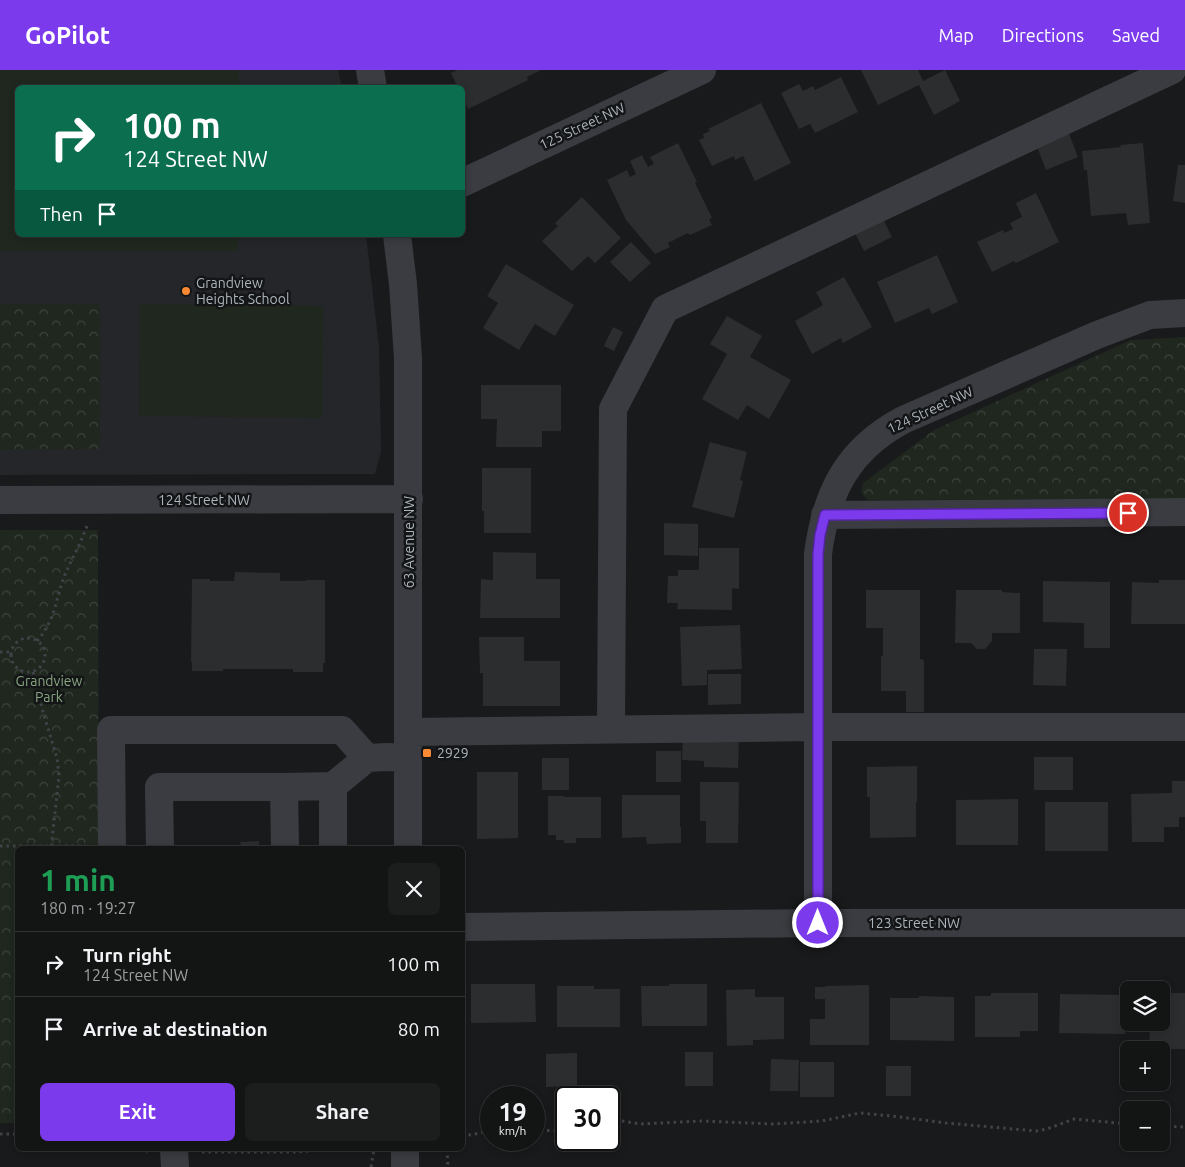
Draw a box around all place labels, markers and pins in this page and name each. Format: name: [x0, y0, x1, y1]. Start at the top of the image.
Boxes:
place label: Grandview Heights School: [196, 275, 290, 307]
marker: Grandview Heights School: [180, 285, 192, 297]
pin: [1107, 492, 1149, 534]
place label: 2929: [437, 745, 469, 761]
marker: 2929: [421, 747, 433, 759]

